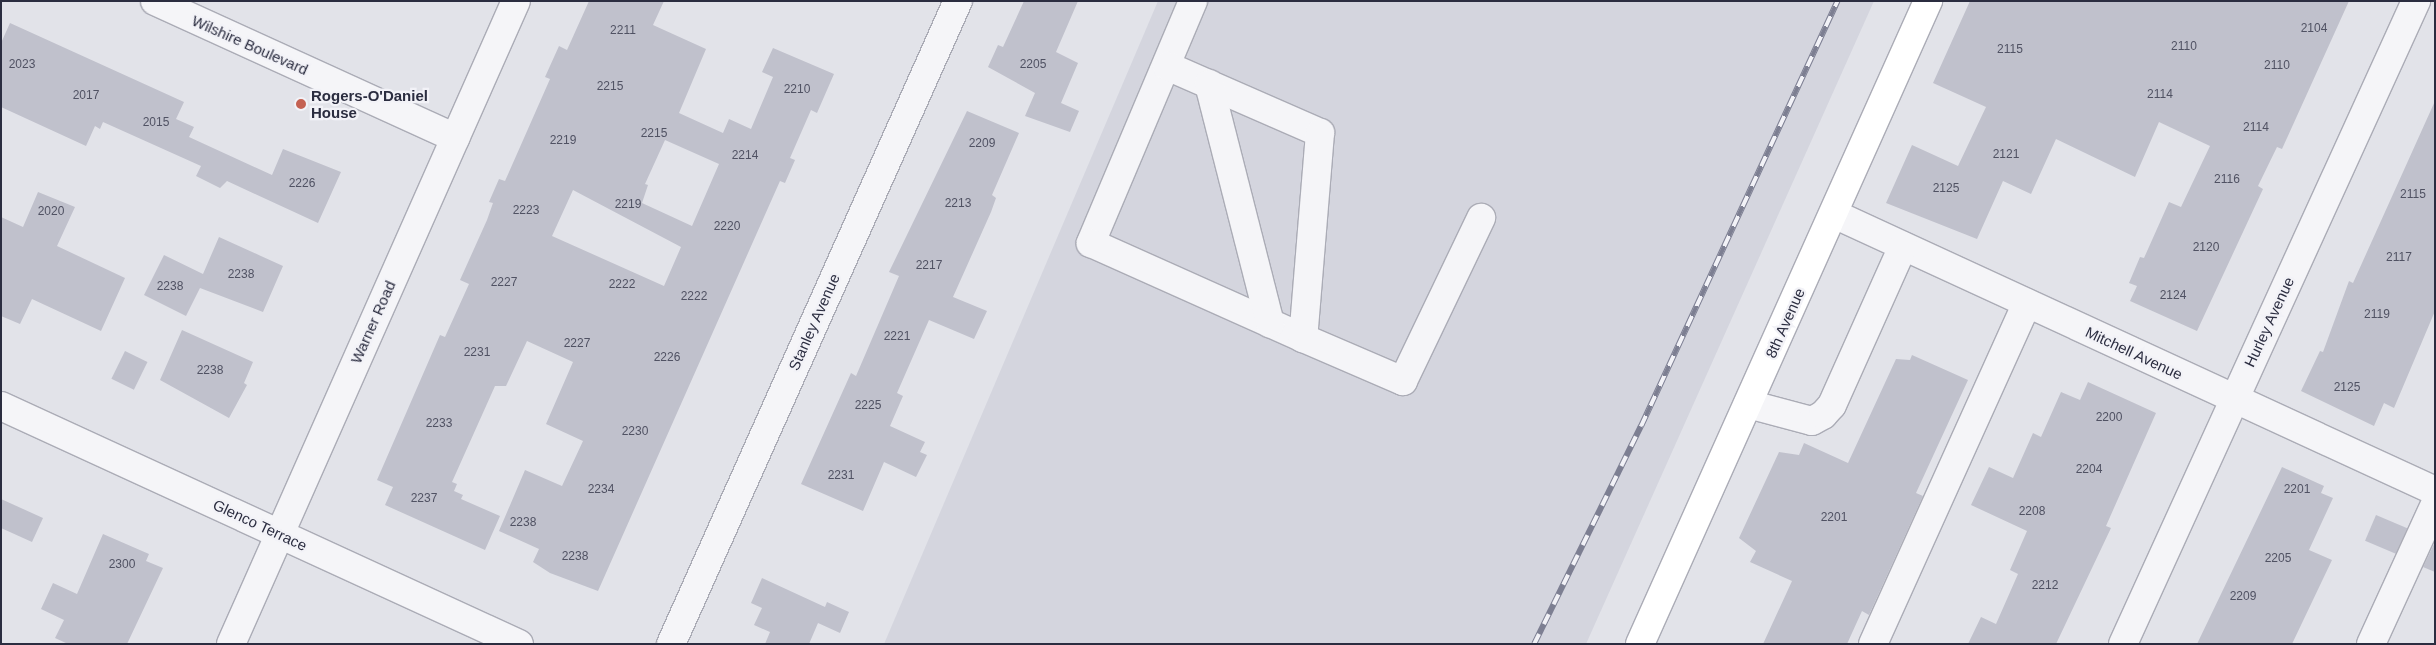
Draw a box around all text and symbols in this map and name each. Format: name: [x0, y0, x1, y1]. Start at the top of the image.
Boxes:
street label: Wilshire Boulevard: [189, 11, 311, 79]
house number: 2104: [2301, 22, 2327, 36]
house number: 2211: [610, 24, 636, 38]
house number: 2110: [2171, 40, 2197, 54]
house number: 2115: [1997, 43, 2023, 57]
house number: 2023: [9, 58, 35, 72]
house number: 2205: [1020, 58, 1046, 72]
house number: 2110: [2264, 59, 2290, 73]
house number: 2215: [597, 80, 623, 94]
house number: 2210: [784, 83, 810, 97]
place label: Rogers-O'Daniel House: [311, 86, 428, 121]
house number: 2114: [2147, 88, 2173, 102]
house number: 2017: [73, 89, 99, 103]
marker: Rogers-O'Daniel House: [295, 98, 307, 110]
house number: 2015: [143, 116, 169, 130]
house number: 2114: [2243, 121, 2269, 135]
house number: 2215: [641, 127, 667, 141]
house number: 2219: [550, 134, 576, 148]
house number: 2209: [969, 137, 995, 151]
house number: 2121: [1993, 148, 2019, 162]
house number: 2214: [732, 149, 758, 163]
house number: 2116: [2214, 173, 2240, 187]
house number: 2226: [289, 177, 315, 191]
house number: 2125: [1933, 182, 1959, 196]
house number: 2115: [2400, 188, 2426, 202]
house number: 2213: [945, 197, 971, 211]
house number: 2219: [615, 198, 641, 212]
house number: 2223: [513, 204, 539, 218]
house number: 2020: [38, 205, 64, 219]
house number: 2220: [714, 220, 740, 234]
house number: 2120: [2193, 241, 2219, 255]
house number: 2117: [2386, 251, 2412, 265]
house number: 2217: [916, 259, 942, 273]
house number: 2238: [228, 268, 254, 282]
street label: Stanley Avenue: [784, 270, 844, 374]
street label: Hurley Avenue: [2240, 274, 2298, 370]
house number: 2227: [491, 276, 517, 290]
street label: Warner Road: [347, 278, 399, 366]
house number: 2222: [609, 278, 635, 292]
house number: 2238: [157, 280, 183, 294]
street label: 8th Avenue: [1761, 285, 1809, 361]
house number: 2124: [2160, 289, 2186, 303]
house number: 2222: [681, 290, 707, 304]
house number: 2119: [2364, 308, 2390, 322]
street label: Mitchell Avenue: [2082, 323, 2186, 383]
house number: 2221: [884, 330, 910, 344]
house number: 2227: [564, 337, 590, 351]
house number: 2231: [464, 346, 490, 360]
house number: 2226: [654, 351, 680, 365]
house number: 2238: [197, 364, 223, 378]
house number: 2125: [2334, 381, 2360, 395]
house number: 2225: [855, 399, 881, 413]
house number: 2200: [2096, 411, 2122, 425]
house number: 2233: [426, 417, 452, 431]
house number: 2230: [622, 425, 648, 439]
house number: 2204: [2076, 463, 2102, 477]
house number: 2231: [828, 469, 854, 483]
house number: 2234: [588, 483, 614, 497]
house number: 2201: [2284, 483, 2310, 497]
house number: 2237: [411, 492, 437, 506]
street label: Glenco Terrace: [210, 495, 310, 555]
house number: 2208: [2019, 505, 2045, 519]
house number: 2201: [1821, 511, 1847, 525]
house number: 2238: [510, 516, 536, 530]
house number: 2238: [562, 550, 588, 564]
house number: 2205: [2265, 552, 2291, 566]
house number: 2300: [109, 558, 135, 572]
house number: 2212: [2032, 579, 2058, 593]
house number: 2209: [2230, 590, 2256, 604]

